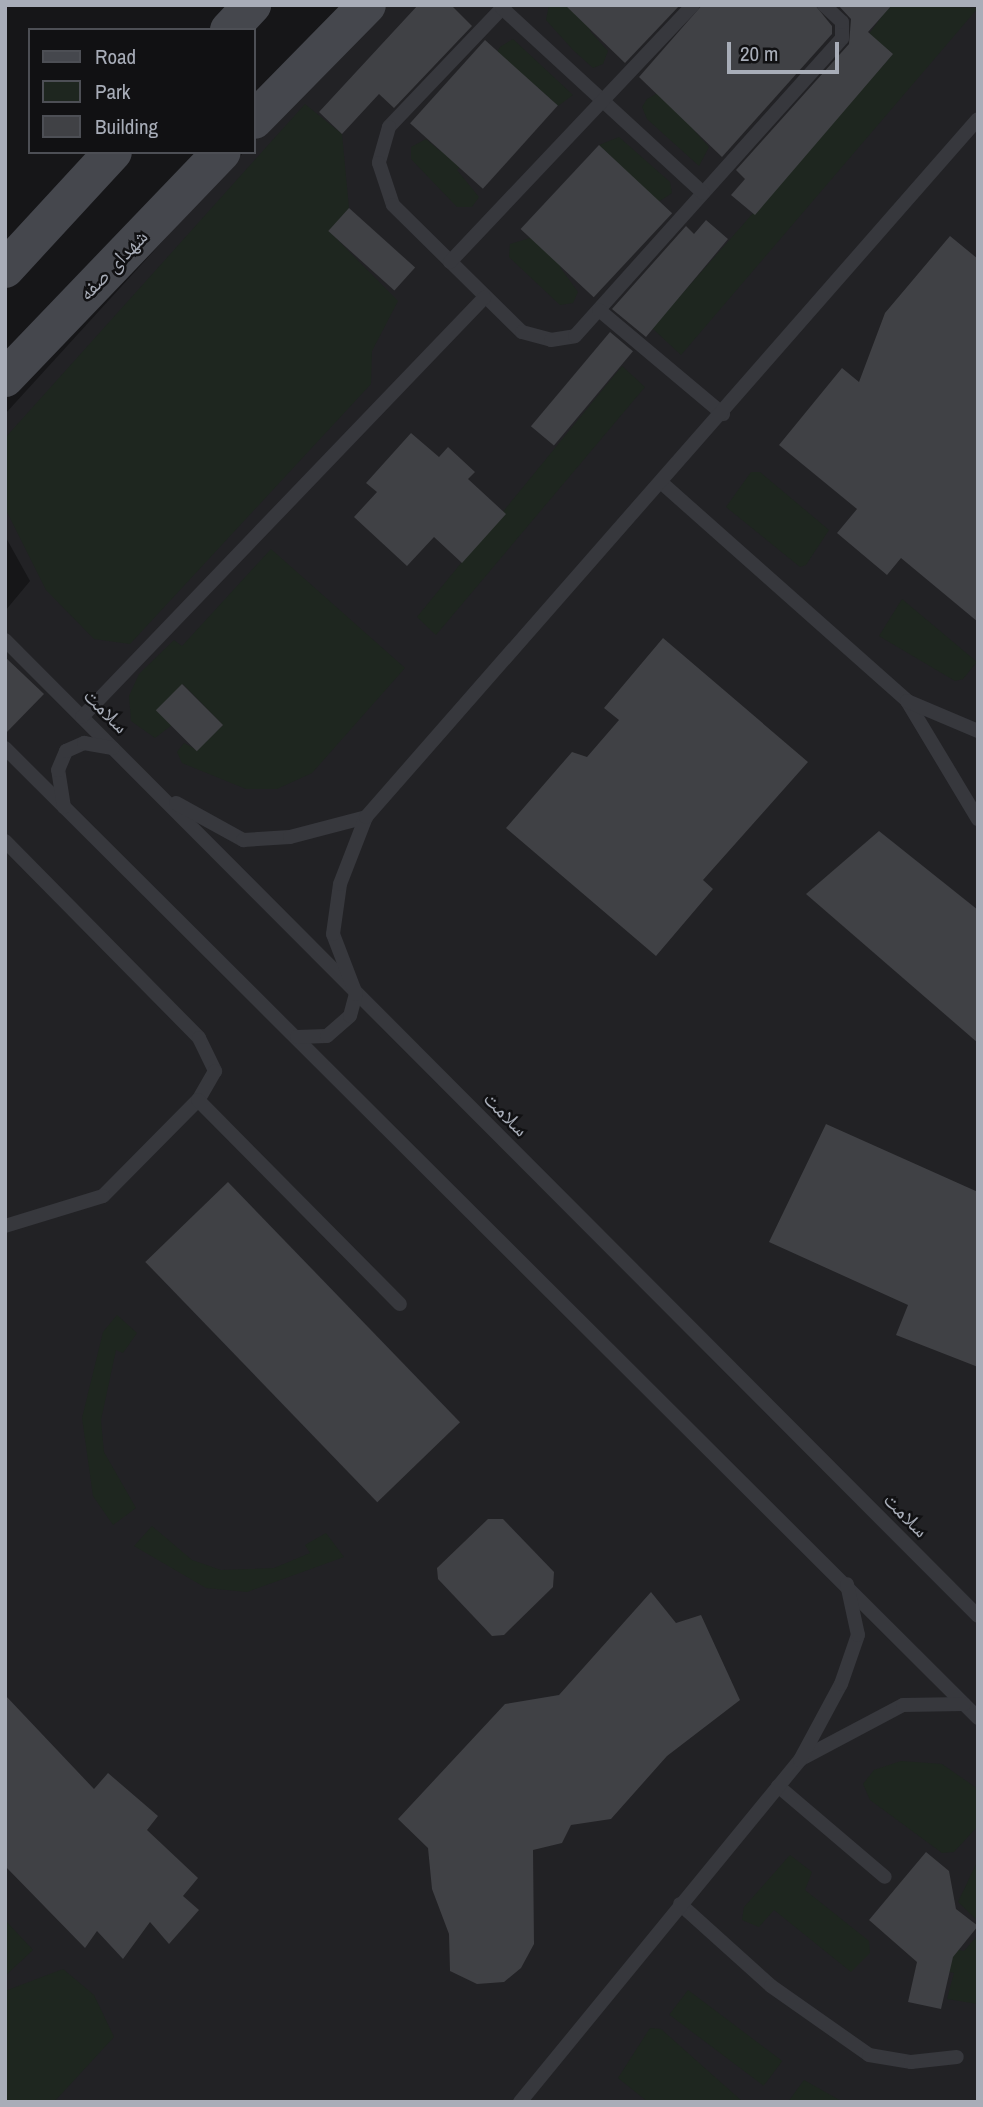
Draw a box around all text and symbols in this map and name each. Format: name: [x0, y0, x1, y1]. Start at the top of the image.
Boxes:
legend: [28, 28, 256, 154]
scale bar: [731, 28, 843, 72]
text: 20 m: [740, 39, 778, 68]
text: Road: [95, 42, 136, 71]
text: Park: [95, 77, 130, 106]
text: Building: [95, 112, 158, 141]
street label: شهدای صفه: [73, 224, 153, 306]
street label: سلامت: [78, 683, 134, 739]
street label: سلامت: [478, 1086, 534, 1142]
street label: سلامت: [878, 1487, 934, 1543]

